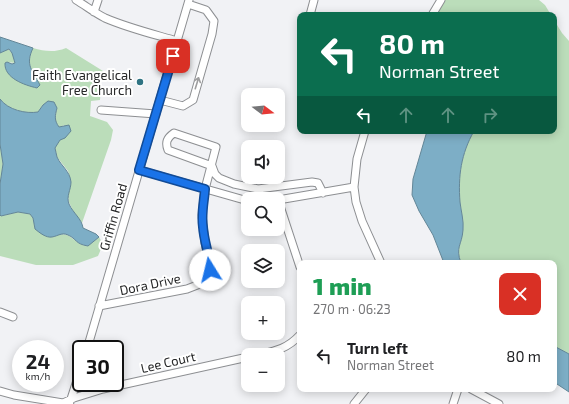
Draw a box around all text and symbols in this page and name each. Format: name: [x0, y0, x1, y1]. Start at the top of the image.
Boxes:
text: 80 m: [379, 26, 445, 60]
icon: left: [313, 28, 365, 80]
pin: [156, 39, 190, 73]
icon: arrive: [162, 45, 184, 67]
text: Norman Street: [379, 60, 499, 82]
place label: Faith Evangelical Free Church: [32, 67, 132, 98]
marker: Faith Evangelical Free Church: [135, 77, 145, 87]
one-way arrow: [194, 77, 201, 90]
north arrow: [241, 88, 285, 132]
map controls: [241, 88, 285, 392]
icon: left: [353, 104, 375, 126]
icon: ahead: [395, 104, 417, 126]
icon: ahead: [437, 104, 459, 126]
icon: right: [479, 104, 501, 126]
button: sound: [241, 140, 285, 184]
street label: Griffin Road: [96, 182, 130, 252]
button: search: [241, 192, 285, 236]
button: layers: [241, 244, 285, 288]
position arrow: [189, 249, 231, 291]
street label: Dora Drive: [118, 270, 182, 298]
text: 1 min: [313, 271, 372, 300]
button: close: [499, 273, 541, 315]
button: +: [241, 296, 285, 340]
text: 270 m · 06:23: [313, 301, 391, 317]
text: Turn left: [347, 339, 408, 357]
speed limit sign: 30: [72, 340, 124, 392]
icon: left: [313, 345, 335, 367]
text: 80 m: [506, 347, 541, 365]
street label: Lee Court: [139, 348, 197, 376]
button: −: [241, 348, 285, 392]
text: 24: [26, 349, 50, 373]
text: Norman Street: [347, 357, 434, 373]
text: km/h: [26, 370, 50, 382]

